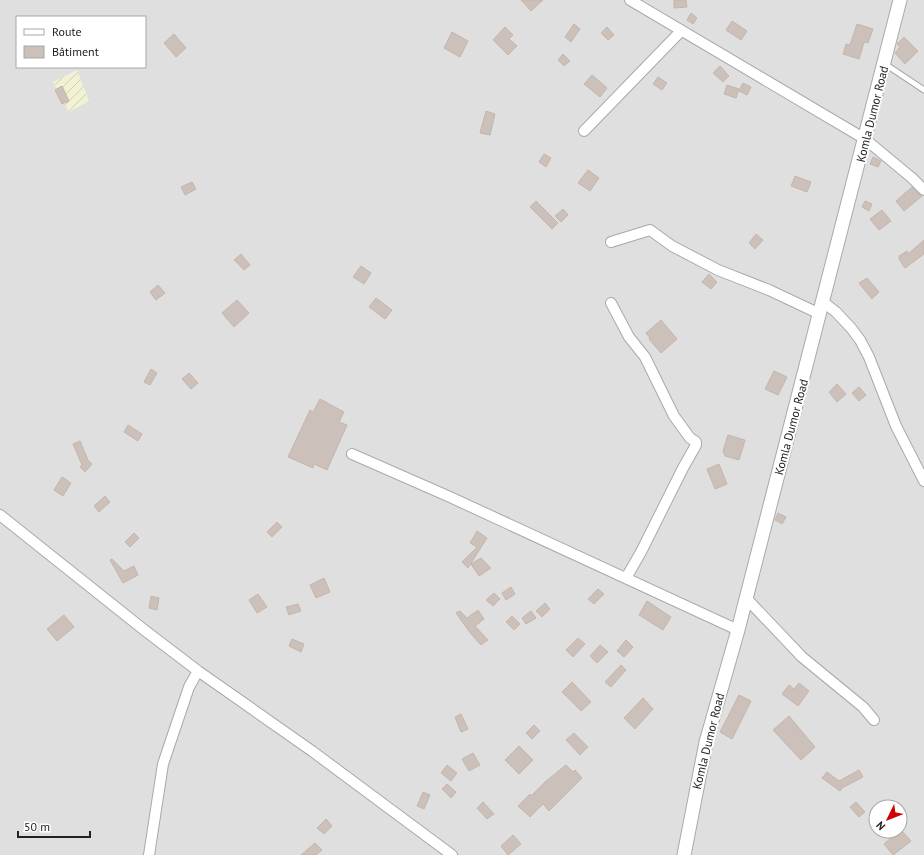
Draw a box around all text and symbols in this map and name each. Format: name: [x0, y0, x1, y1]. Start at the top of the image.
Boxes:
legend: [16, 16, 146, 68]
text: Route: [52, 24, 82, 39]
text: Bâtiment: [52, 44, 99, 59]
street label: Komla Dumor Road: [853, 64, 891, 164]
street label: Komla Dumor Road: [771, 377, 811, 477]
street label: Komla Dumor Road: [689, 691, 727, 791]
north arrow: [868, 799, 908, 839]
scale bar: [18, 813, 90, 839]
text: N: [873, 818, 888, 833]
text: 50 m: [24, 819, 50, 834]

